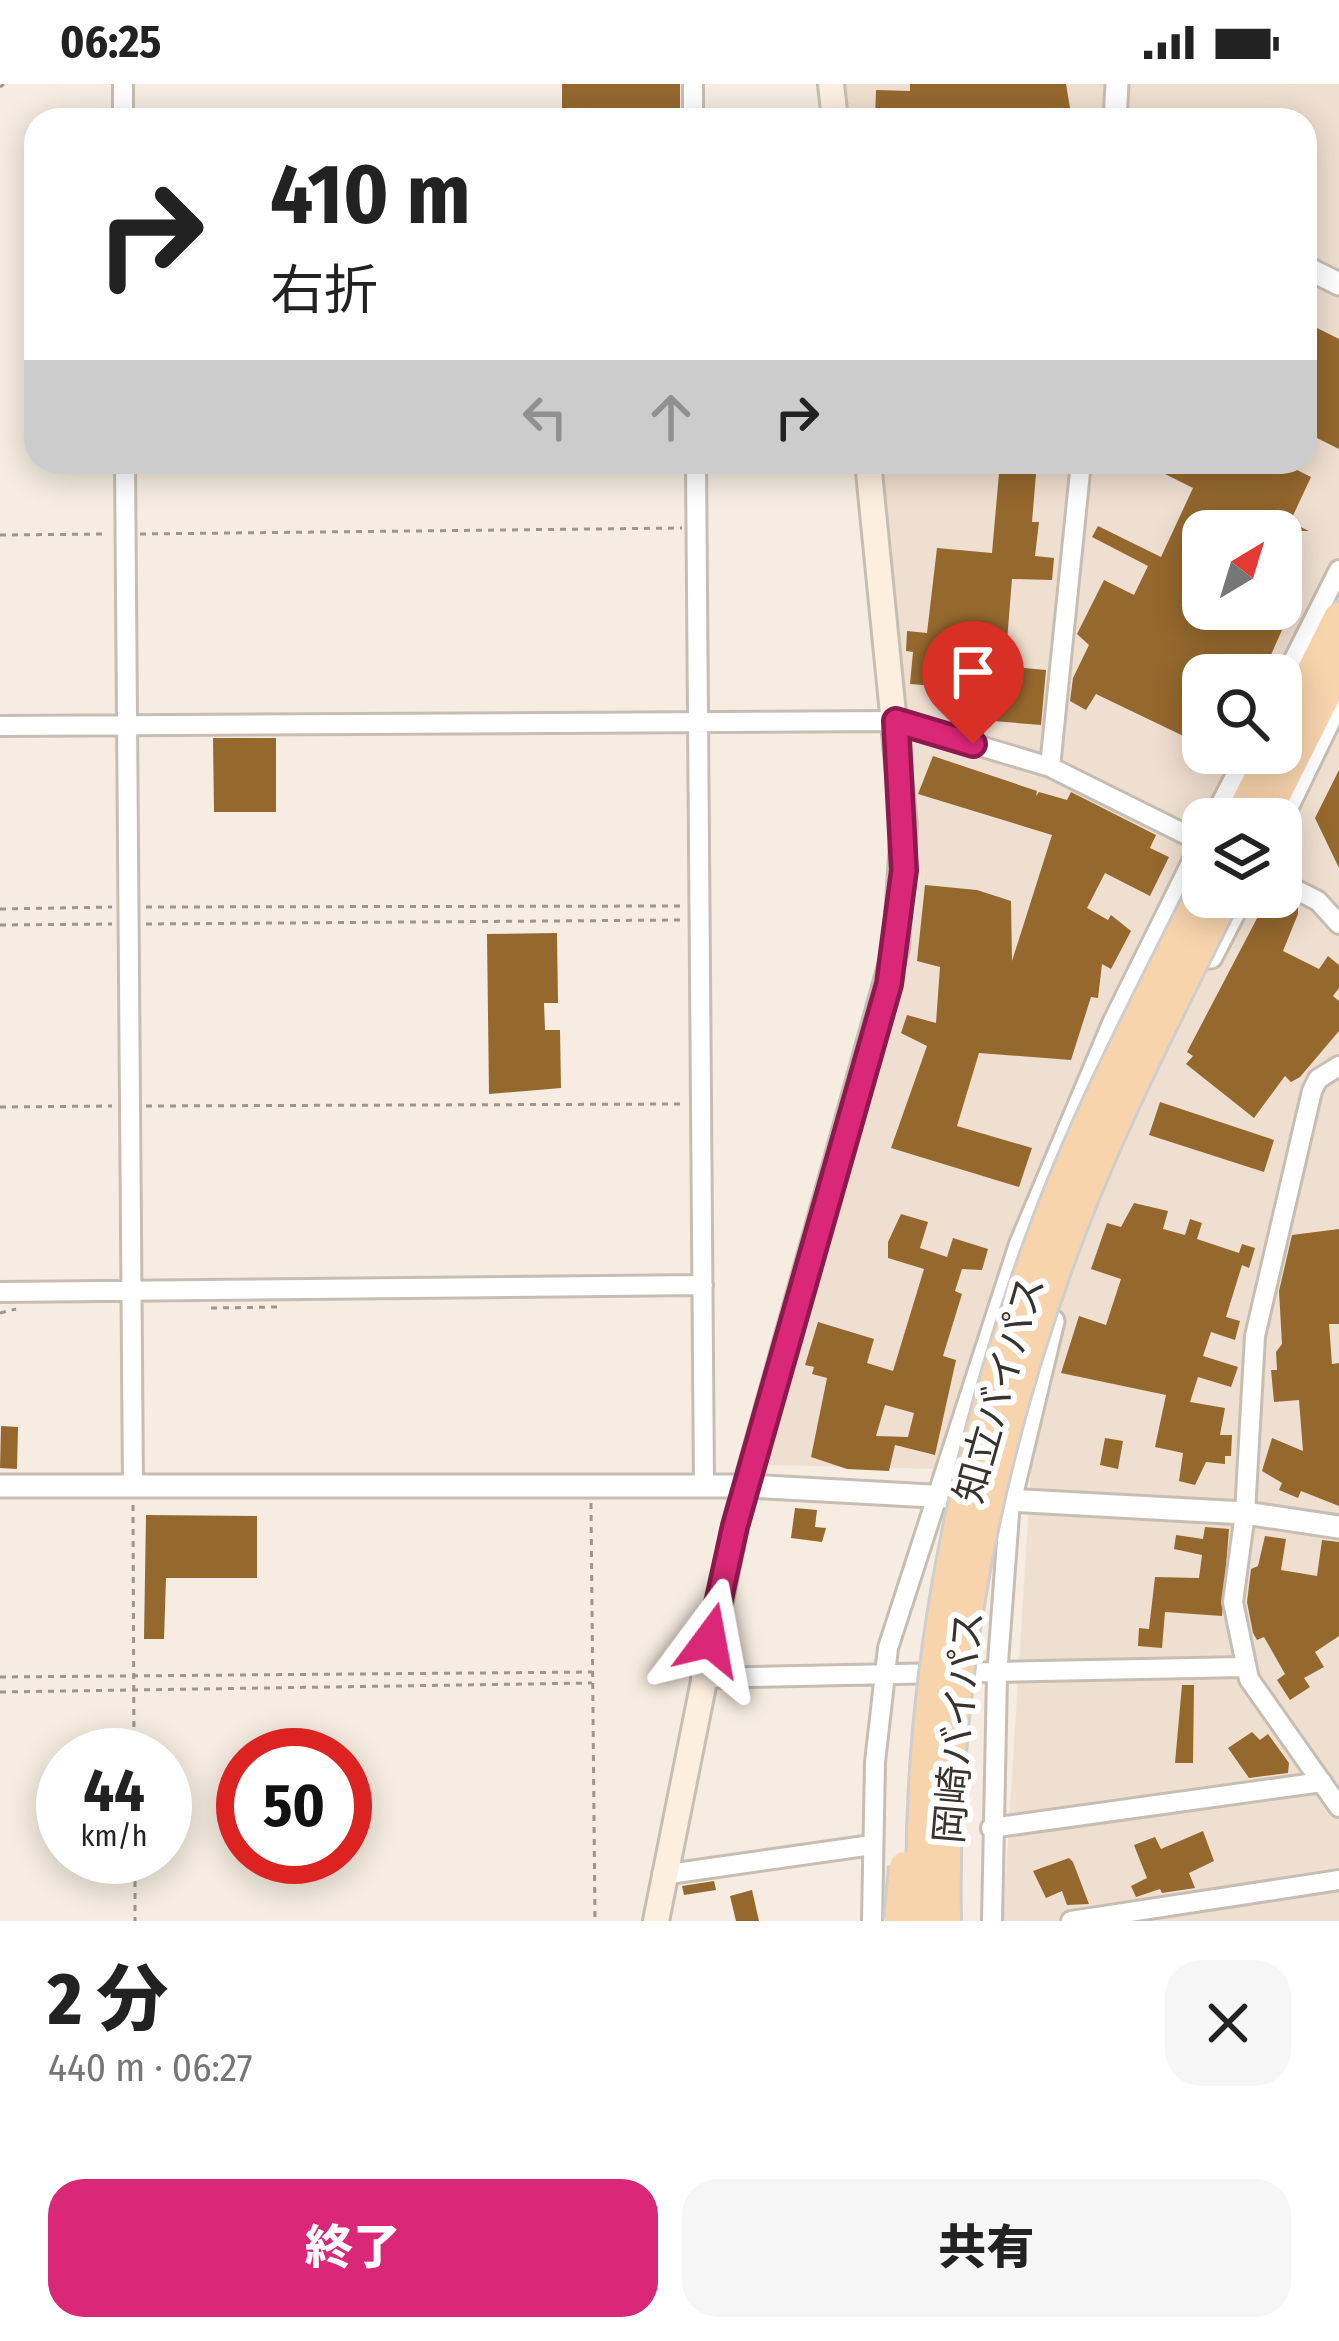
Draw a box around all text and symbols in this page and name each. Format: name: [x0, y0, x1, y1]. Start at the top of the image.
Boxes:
text: 06:25: [60, 15, 161, 69]
text: 410 m: [270, 144, 471, 245]
icon: right: [72, 156, 228, 312]
text: 右折: [270, 259, 378, 323]
icon: left: [512, 384, 578, 450]
icon: ahead: [638, 384, 704, 450]
icon: right: [764, 384, 830, 450]
north arrow: [1182, 510, 1302, 630]
map controls: [1182, 510, 1302, 918]
pin: [922, 621, 1024, 744]
icon: arrive: [940, 639, 1006, 705]
button: search: [1182, 654, 1302, 774]
button: layers: [1182, 798, 1302, 918]
street label: 知立バイパス: [946, 1271, 1054, 1508]
position arrow: [647, 1577, 773, 1703]
street label: 岡崎バイパス: [926, 1609, 992, 1845]
speed limit sign: 50: [216, 1728, 372, 1884]
text: 44: [83, 1755, 145, 1827]
text: km/h: [81, 1818, 147, 1854]
text: 2 分: [48, 1957, 168, 2043]
button: close: [1165, 1960, 1291, 2086]
text: 440 m · 06:27: [48, 2045, 252, 2091]
button: 終了: [48, 2179, 658, 2317]
button: 共有: [682, 2179, 1291, 2317]

